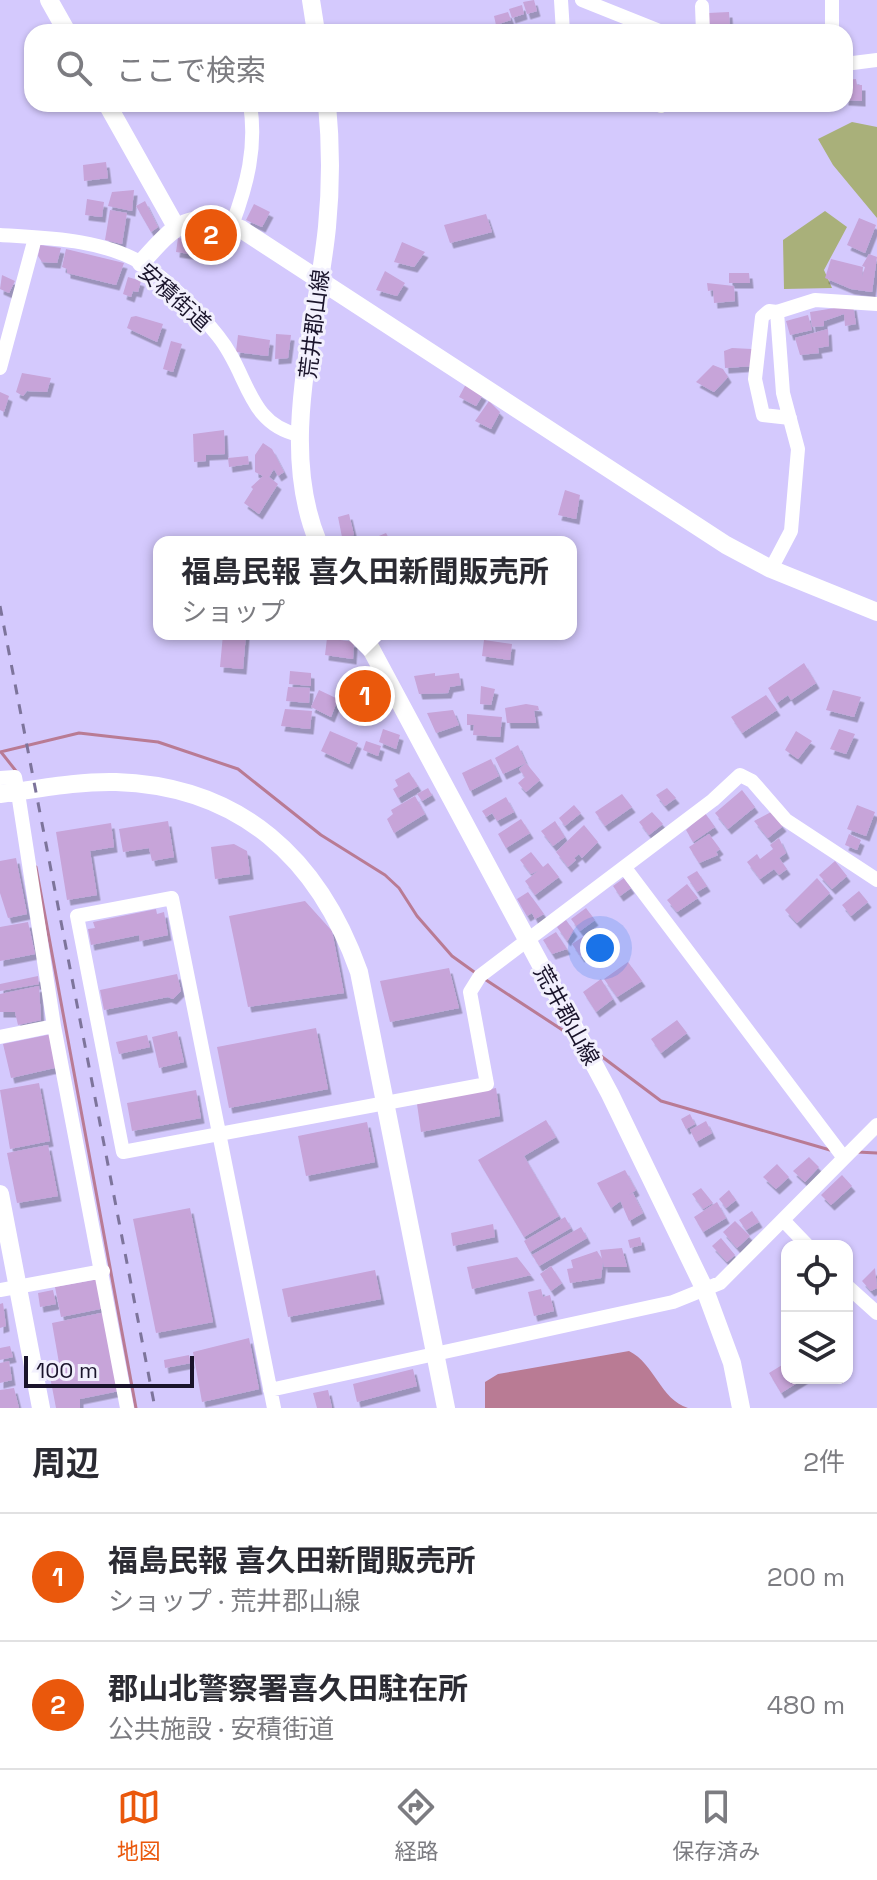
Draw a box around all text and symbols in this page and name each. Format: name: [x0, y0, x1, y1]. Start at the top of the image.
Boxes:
search box: [24, 24, 853, 112]
icon: search: [52, 46, 96, 90]
text: ここで検索: [116, 51, 266, 90]
pin: 2: [185, 205, 237, 265]
street label: 安積街道: [133, 257, 217, 337]
street label: 荒井郡山線: [293, 268, 335, 380]
popup: [153, 536, 577, 640]
text: 福島民報 喜久田新聞販売所: [181, 552, 549, 591]
text: ショップ: [181, 595, 285, 629]
pin: 1: [339, 666, 391, 726]
your location: [580, 928, 620, 968]
street label: 荒井郡山線: [528, 960, 606, 1070]
map controls: [781, 1240, 853, 1384]
button: locate: [781, 1240, 853, 1312]
button: layers: [781, 1312, 853, 1384]
scale bar: [24, 1352, 194, 1388]
text: 100 m: [36, 1356, 98, 1384]
text: 周辺: [32, 1442, 100, 1485]
text: 2件: [803, 1445, 845, 1479]
text: 福島民報 喜久田新聞販売所: [108, 1541, 476, 1580]
text: 1: [52, 1560, 64, 1594]
text: 200 m: [767, 1560, 845, 1594]
text: ショップ · 荒井郡山線: [108, 1584, 360, 1618]
text: 郡山北警察署喜久田駐在所: [108, 1669, 468, 1708]
text: 2: [50, 1688, 66, 1722]
text: 480 m: [767, 1688, 845, 1722]
text: 公共施設 · 安積街道: [108, 1712, 334, 1746]
tab: 地図: [117, 1785, 161, 1865]
tab: 経路: [394, 1785, 438, 1865]
tab: 保存済み: [672, 1785, 760, 1865]

